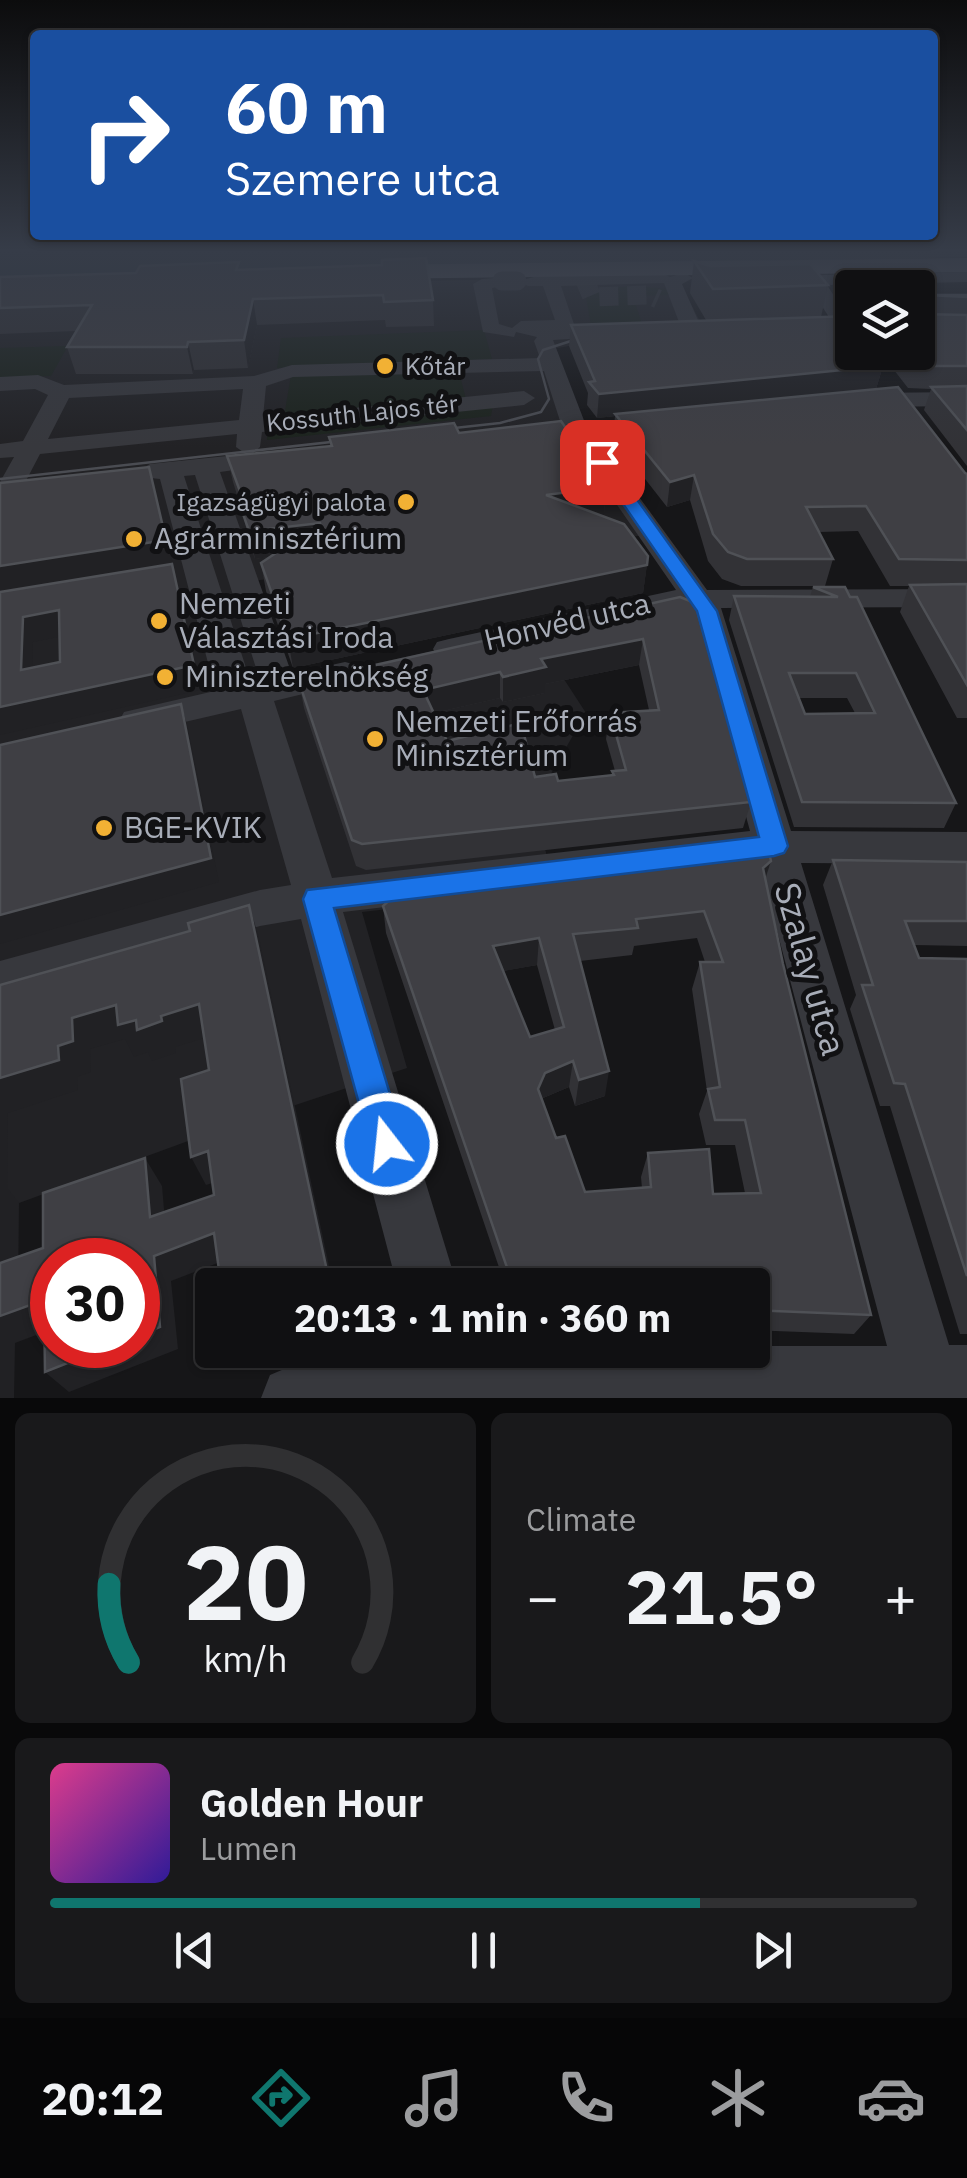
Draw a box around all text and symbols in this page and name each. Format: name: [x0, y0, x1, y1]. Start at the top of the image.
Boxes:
text: 60 m: [225, 61, 388, 152]
icon: right: [60, 70, 190, 200]
text: Szemere utca: [225, 149, 500, 207]
map controls: [835, 270, 935, 370]
button: layers: [835, 270, 935, 370]
place label: Kőtár: [405, 349, 466, 382]
marker: Kőtár: [374, 355, 396, 377]
street label: Kossuth Lajos tér: [265, 386, 459, 439]
pin: [560, 420, 645, 505]
icon: arrive: [575, 435, 630, 490]
place label: Igazságügyi palota: [176, 485, 386, 518]
marker: Igazságügyi palota: [395, 491, 417, 513]
place label: Agrárminisztérium: [154, 518, 402, 557]
marker: Agrárminisztérium: [123, 528, 145, 550]
place label: Nemzeti Választási Iroda: [179, 583, 394, 656]
street label: Honvéd utca: [480, 583, 653, 659]
marker: Nemzeti Választási Iroda: [148, 610, 170, 632]
place label: Miniszterelnökség: [185, 656, 428, 695]
marker: Miniszterelnökség: [154, 666, 176, 688]
place label: Nemzeti Erőforrás Minisztérium: [395, 701, 638, 774]
marker: Nemzeti Erőforrás Minisztérium: [364, 728, 386, 750]
place label: BGE-KVIK: [124, 807, 262, 846]
marker: BGE-KVIK: [93, 817, 115, 839]
street label: Szalay utca: [764, 877, 858, 1060]
position arrow: [335, 1092, 439, 1196]
speed limit sign: 30: [30, 1238, 160, 1368]
text: 20:13 · 1 min · 360 m: [294, 1293, 671, 1342]
text: Climate: [526, 1498, 636, 1540]
text: 20: [183, 1513, 308, 1649]
text: 21.5°: [625, 1547, 818, 1645]
text: −: [526, 1561, 559, 1632]
text: +: [884, 1561, 917, 1632]
text: km/h: [203, 1635, 288, 1682]
text: Golden Hour: [200, 1778, 423, 1827]
text: Lumen: [200, 1827, 298, 1869]
icon: previous: [167, 1923, 222, 1978]
icon: pause: [456, 1923, 511, 1978]
icon: next: [745, 1923, 800, 1978]
icon: directions: [246, 2063, 316, 2133]
icon: music: [399, 2063, 469, 2133]
icon: phone: [551, 2063, 621, 2133]
icon: climate: [703, 2063, 773, 2133]
icon: car: [856, 2063, 926, 2133]
text: 20:12: [41, 2069, 164, 2127]

